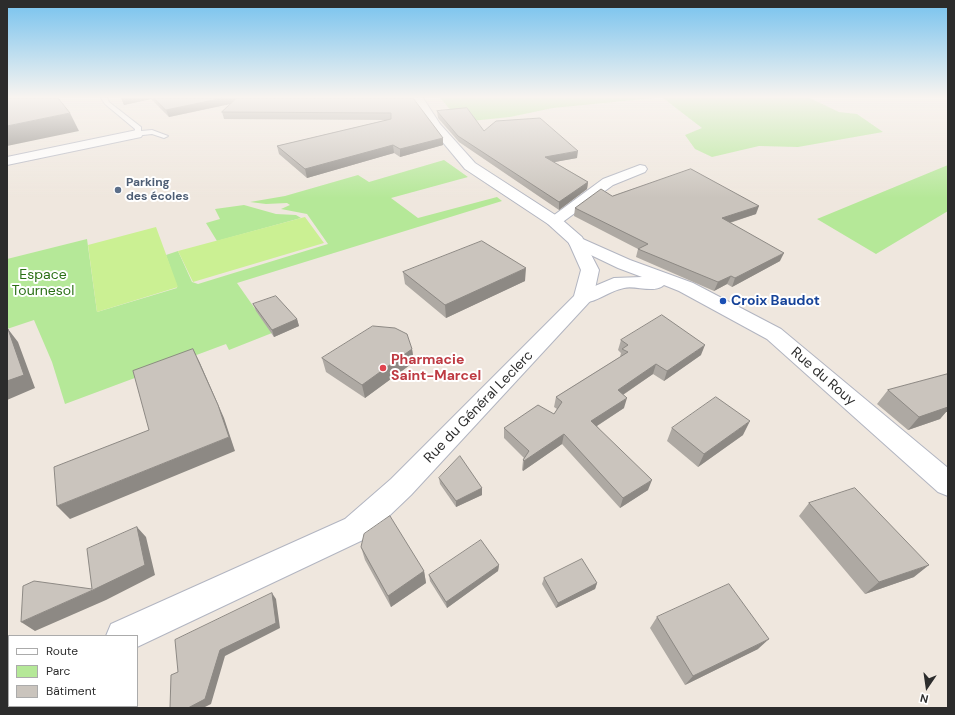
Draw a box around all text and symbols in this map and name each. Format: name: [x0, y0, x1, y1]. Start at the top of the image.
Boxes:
place label: Parking des écoles: [126, 176, 189, 204]
marker: Parking des écoles: [113, 185, 123, 195]
park label: Espace Tournesol: [12, 267, 74, 300]
place label: Croix Baudot: [731, 293, 820, 309]
marker: Croix Baudot: [718, 296, 728, 306]
street label: Rue du Rouy: [787, 344, 859, 410]
street label: Rue du Général Leclerc: [421, 347, 537, 467]
place label: Pharmacie Saint-Marcel: [391, 352, 481, 384]
marker: Pharmacie Saint-Marcel: [378, 363, 388, 373]
legend: [8, 635, 138, 707]
text: Route: [46, 643, 78, 659]
text: Parc: [46, 663, 70, 679]
north arrow: [907, 667, 947, 707]
text: Bâtiment: [46, 683, 96, 699]
text: N: [919, 691, 930, 706]

